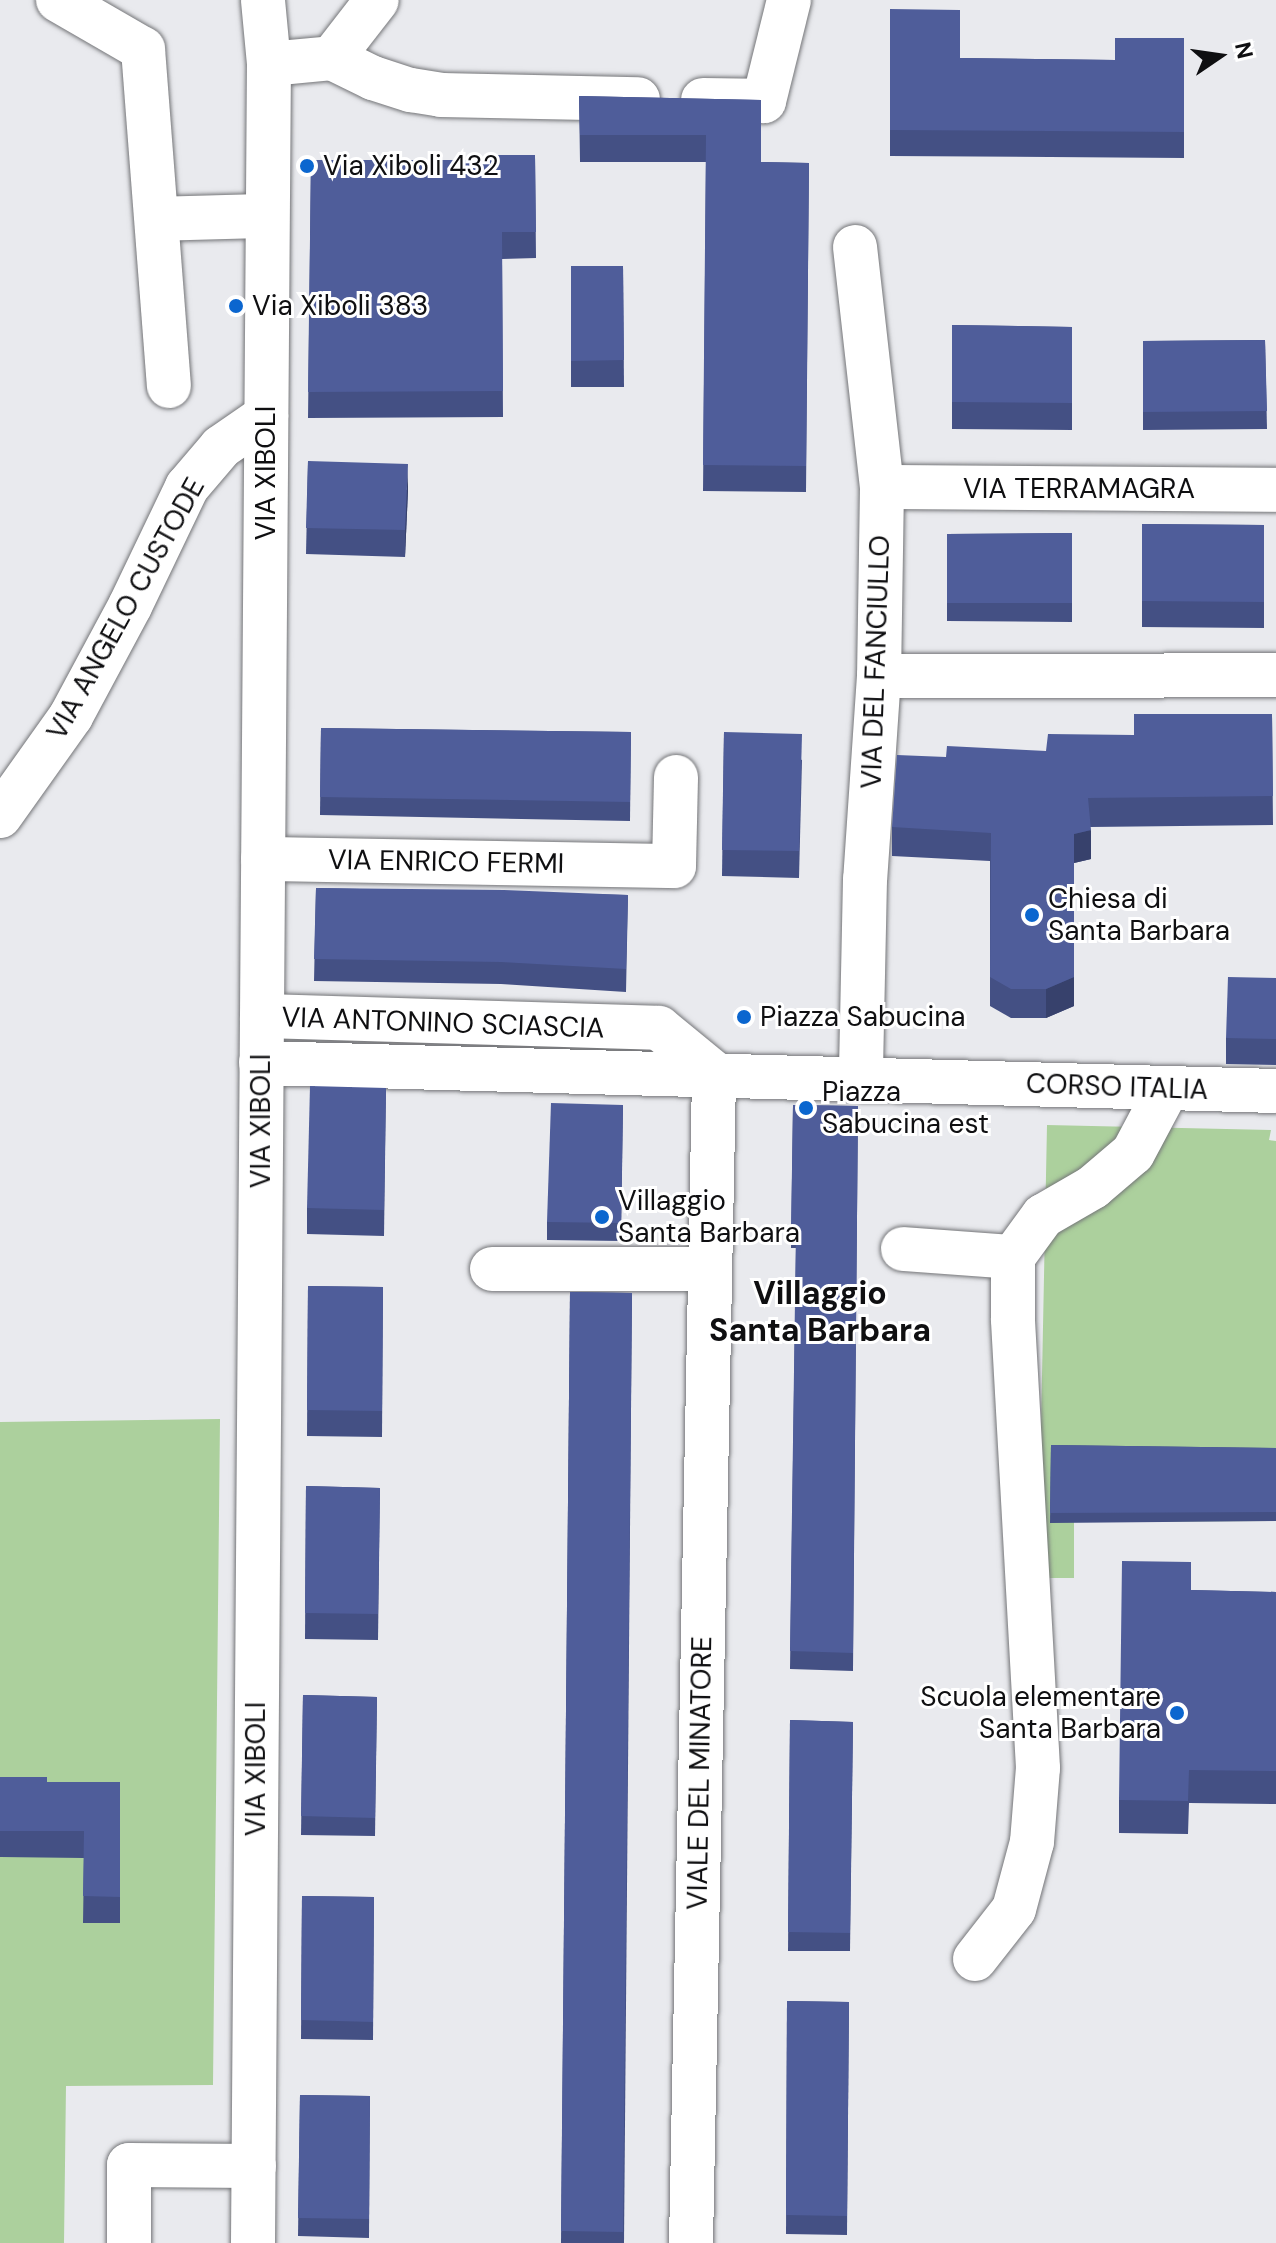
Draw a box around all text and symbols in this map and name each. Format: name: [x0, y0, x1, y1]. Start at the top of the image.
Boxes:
north arrow: [1180, 16, 1260, 96]
text: N: [1228, 39, 1260, 62]
place label: Via Xiboli 432: [323, 149, 499, 183]
marker: Via Xiboli 432: [298, 157, 316, 175]
place label: Via Xiboli 383: [252, 289, 428, 323]
marker: Via Xiboli 383: [227, 297, 245, 315]
street label: VIA XIBOLI: [249, 406, 283, 540]
street label: VIA ANGELO CUSTODE: [40, 472, 212, 746]
street label: VIA TERRAMAGRA: [963, 472, 1195, 506]
street label: VIA DEL FANCIULLO: [855, 535, 897, 789]
street label: VIA ENRICO FERMI: [328, 843, 564, 881]
place label: Chiesa di Santa Barbara: [1048, 882, 1230, 948]
marker: Chiesa di Santa Barbara: [1023, 906, 1041, 924]
place label: Piazza Sabucina: [760, 1000, 966, 1034]
street label: VIA ANTONINO SCIASCIA: [281, 1001, 605, 1045]
marker: Piazza Sabucina: [735, 1008, 753, 1026]
street label: VIA XIBOLI: [244, 1054, 278, 1188]
street label: CORSO ITALIA: [1025, 1067, 1209, 1107]
place label: Piazza Sabucina est: [822, 1075, 989, 1141]
marker: Piazza Sabucina est: [797, 1099, 815, 1117]
place label: Villaggio Santa Barbara: [618, 1184, 800, 1250]
marker: Villaggio Santa Barbara: [593, 1208, 611, 1226]
district label: Villaggio Santa Barbara: [709, 1275, 931, 1350]
street label: VIALE DEL MINATORE: [681, 1636, 719, 1910]
place label: Scuola elementare Santa Barbara: [920, 1680, 1161, 1746]
street label: VIA XIBOLI: [239, 1702, 273, 1836]
marker: Scuola elementare Santa Barbara: [1168, 1704, 1186, 1722]

